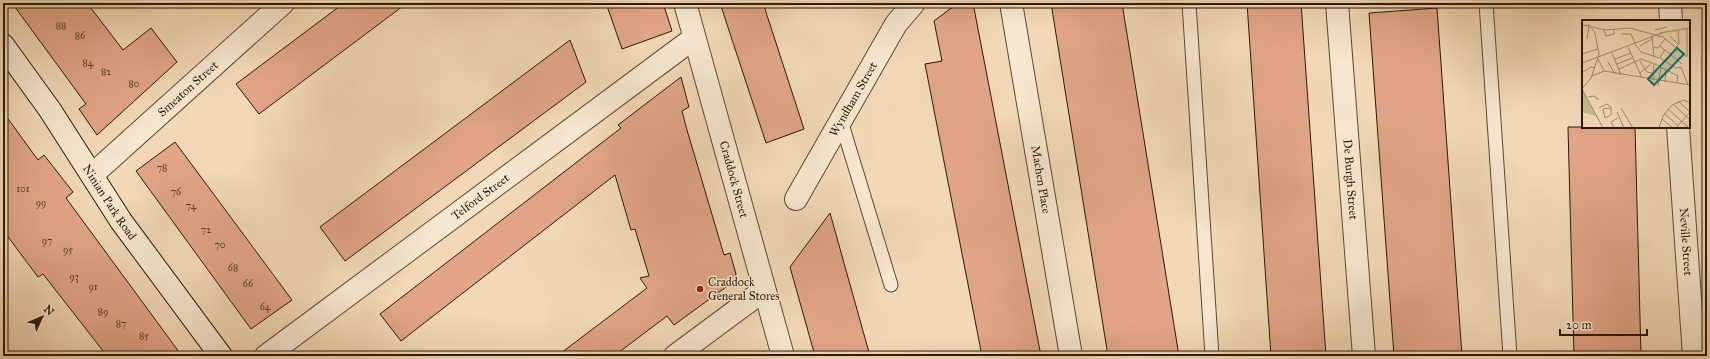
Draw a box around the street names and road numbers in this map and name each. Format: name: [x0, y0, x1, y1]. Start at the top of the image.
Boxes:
street label: Smeaton Street: [155, 57, 221, 119]
street label: Wyndham Street: [826, 59, 880, 139]
street label: Craddock Street: [717, 139, 751, 220]
street label: De Burgh Street: [1340, 139, 1361, 221]
street label: Machen Place: [1028, 145, 1054, 214]
street label: Ninian Park Road: [80, 162, 140, 243]
street label: Telford Street: [449, 170, 513, 223]
street label: Neville Street: [1677, 207, 1695, 277]

